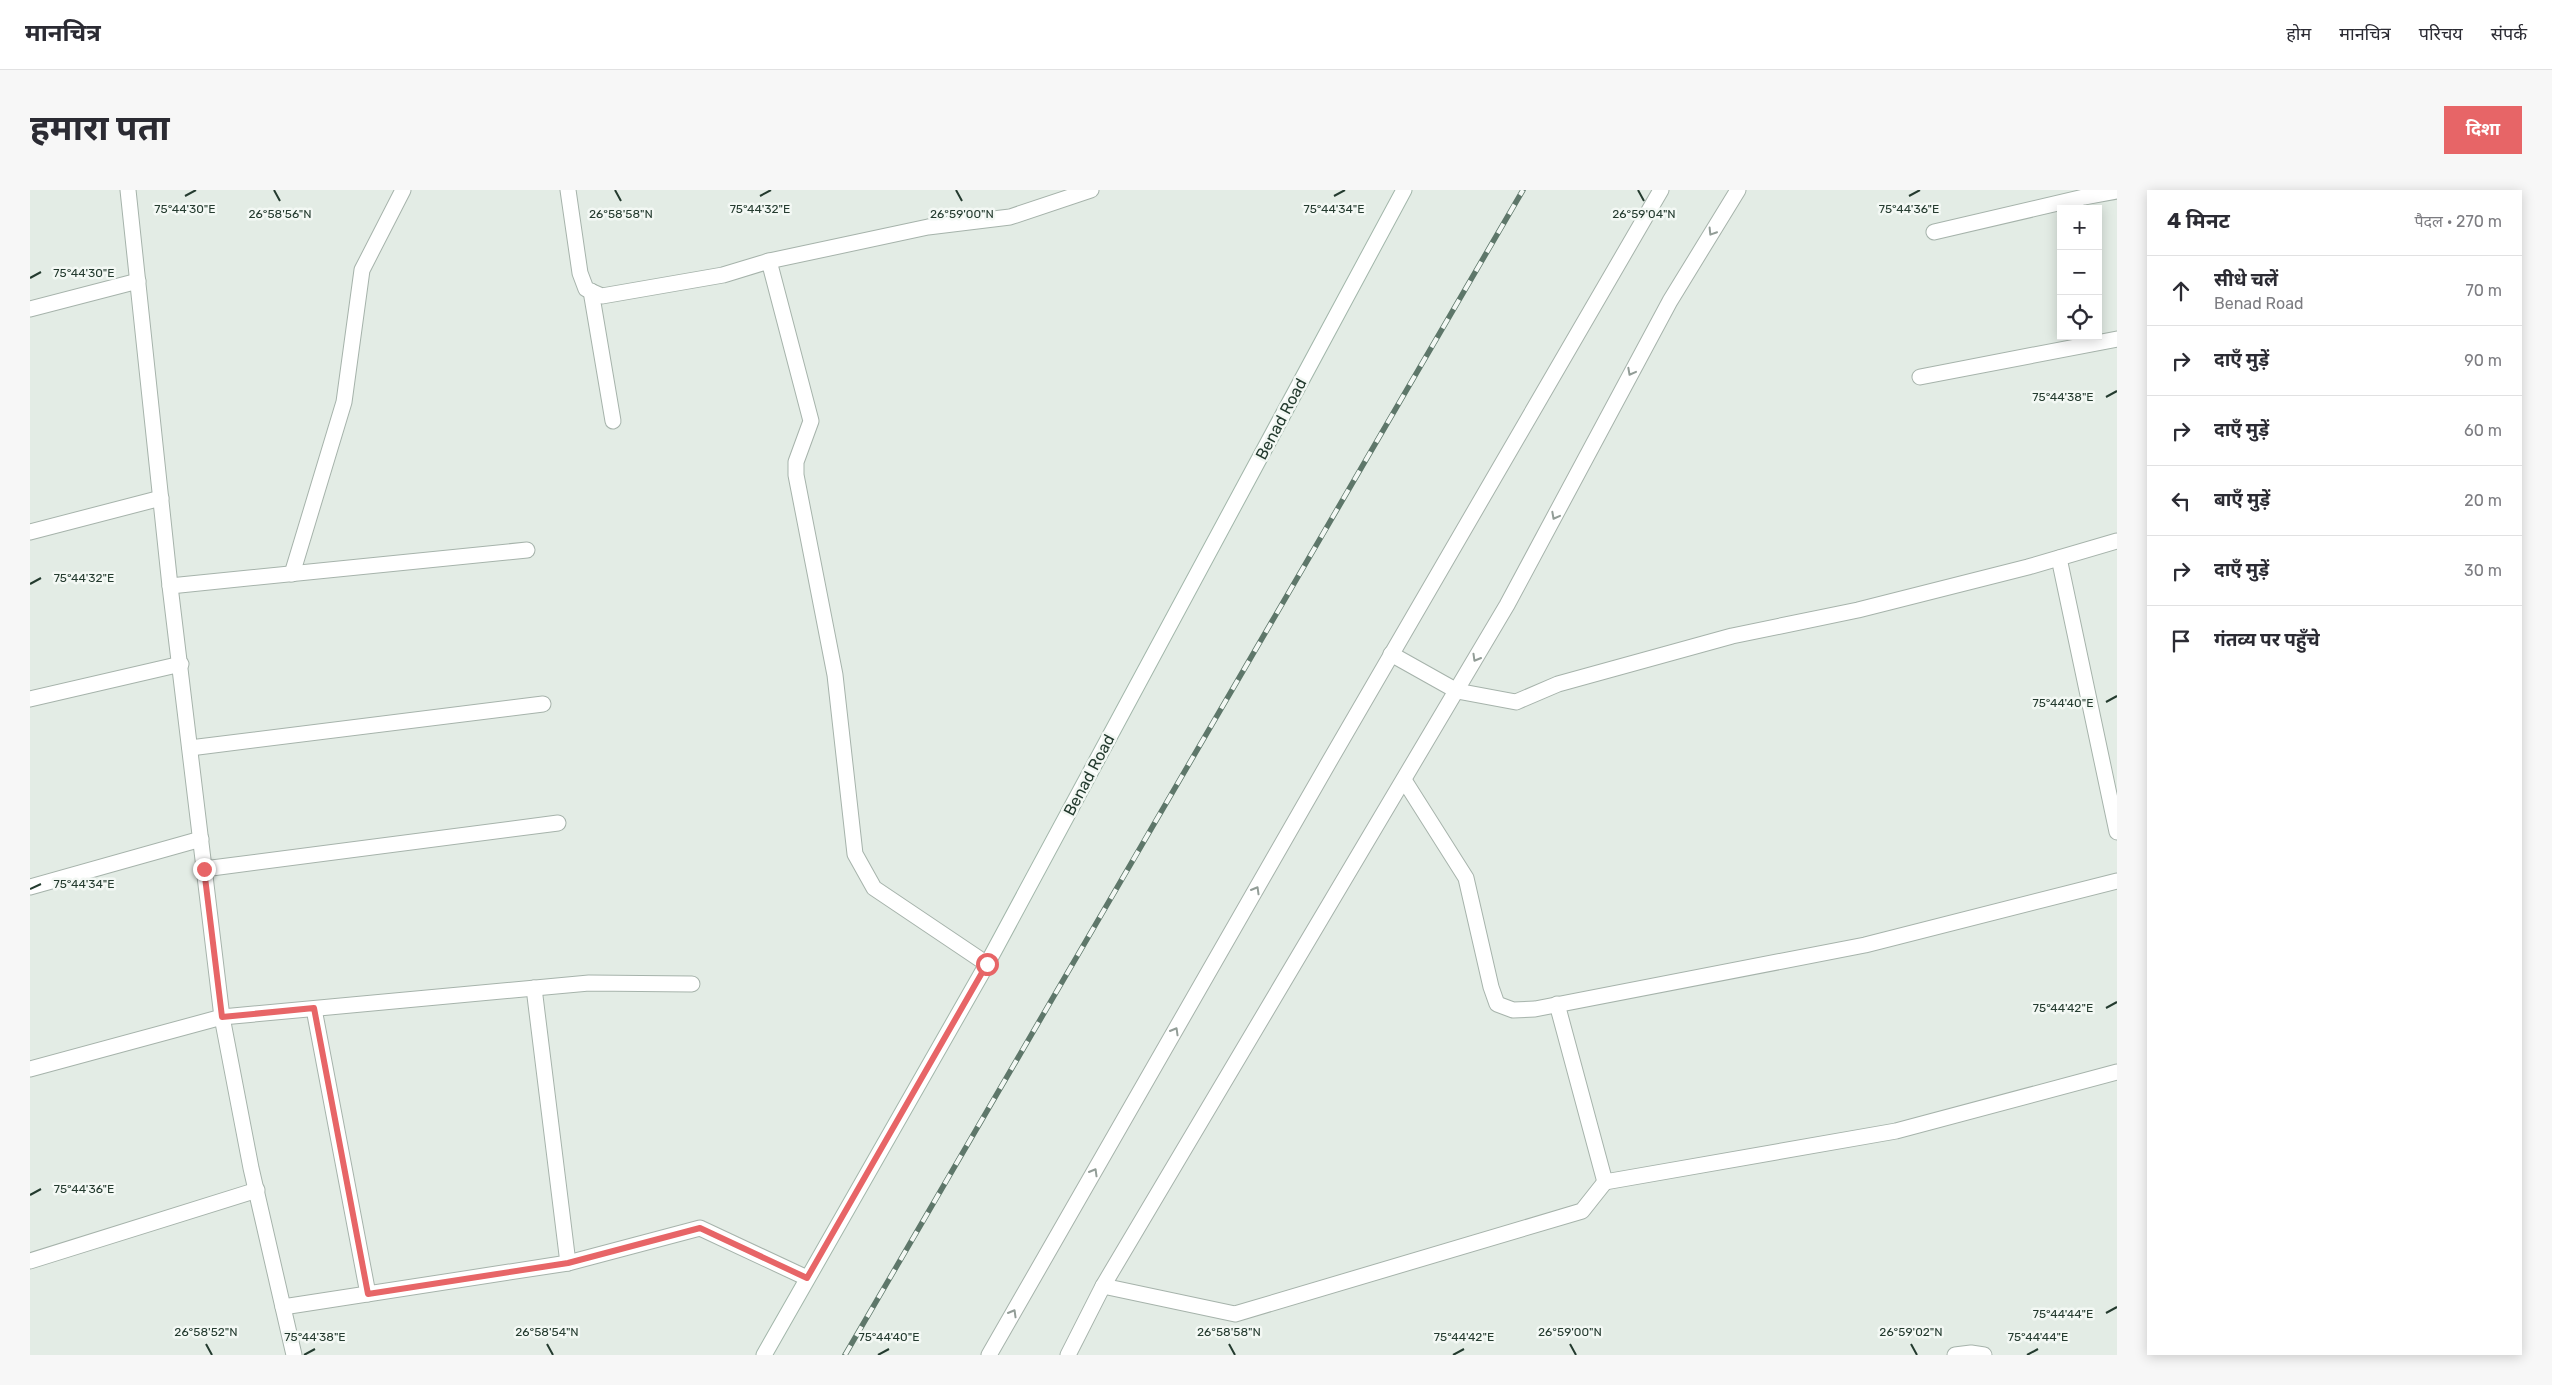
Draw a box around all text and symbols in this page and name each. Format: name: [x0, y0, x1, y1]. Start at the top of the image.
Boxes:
text: मानचित्र: [25, 19, 101, 47]
text: होम: [2286, 23, 2311, 45]
text: मानचित्र: [2339, 23, 2391, 45]
text: परिचय: [2419, 23, 2463, 45]
text: संपर्क: [2491, 23, 2527, 45]
button: दिशा: [2444, 106, 2522, 154]
text: हमारा पता: [30, 107, 170, 149]
text: 75°44'30"E: [154, 202, 216, 216]
text: 75°44'32"E: [730, 202, 790, 216]
text: 75°44'34"E: [1304, 202, 1364, 216]
text: 75°44'36"E: [1879, 202, 1939, 216]
map controls: [2057, 205, 2102, 340]
button: +: [2057, 205, 2102, 250]
text: 26°58'56"N: [248, 207, 312, 221]
text: 26°58'58"N: [589, 207, 653, 221]
text: 26°59'00"N: [930, 207, 994, 221]
text: 26°59'04"N: [1612, 207, 1676, 221]
text: 4 मिनट: [2167, 208, 2230, 233]
text: पैदल · 270 m: [2415, 212, 2502, 231]
one-way arrow: [1709, 226, 1719, 235]
button: −: [2057, 250, 2102, 295]
text: 75°44'30"E: [53, 266, 115, 280]
text: सीधे चलें: [2214, 268, 2278, 291]
icon: ahead: [2167, 277, 2195, 305]
text: 70 m: [2465, 281, 2502, 300]
text: Benad Road: [2214, 294, 2304, 313]
button: locate: [2057, 295, 2102, 340]
icon: right: [2167, 347, 2195, 375]
text: दाएँ मुड़ें: [2214, 348, 2269, 371]
text: 90 m: [2464, 351, 2502, 370]
one-way arrow: [1628, 367, 1638, 376]
street label: Benad Road: [1252, 375, 1310, 463]
text: 75°44'38"E: [2032, 390, 2094, 404]
icon: right: [2167, 417, 2195, 445]
text: दाएँ मुड़ें: [2214, 418, 2269, 441]
text: 60 m: [2464, 421, 2502, 440]
icon: left: [2167, 487, 2195, 515]
text: बाएँ मुड़ें: [2214, 488, 2270, 511]
text: 20 m: [2464, 491, 2502, 510]
one-way arrow: [1551, 510, 1561, 519]
icon: right: [2167, 557, 2195, 585]
text: दाएँ मुड़ें: [2214, 558, 2269, 581]
text: 30 m: [2464, 561, 2502, 580]
text: 75°44'32"E: [54, 571, 114, 585]
icon: arrive: [2167, 627, 2195, 655]
text: गंतव्य पर पहुँचे: [2214, 628, 2320, 651]
one-way arrow: [1472, 652, 1482, 661]
text: 75°44'40"E: [2033, 696, 2093, 710]
street label: Benad Road: [1060, 731, 1118, 819]
route end: [193, 858, 216, 881]
text: 75°44'34"E: [54, 877, 114, 891]
one-way arrow: [1249, 886, 1259, 895]
route start: [976, 953, 999, 976]
text: 75°44'42"E: [2033, 1001, 2093, 1015]
one-way arrow: [1168, 1027, 1178, 1036]
one-way arrow: [1088, 1168, 1098, 1177]
text: 75°44'36"E: [54, 1182, 114, 1196]
text: 75°44'44"E: [2033, 1307, 2093, 1321]
one-way arrow: [1007, 1309, 1017, 1318]
text: 26°58'52"N: [174, 1325, 238, 1339]
text: 26°58'54"N: [515, 1325, 579, 1339]
text: 26°58'58"N: [1197, 1325, 1261, 1339]
text: 26°59'00"N: [1538, 1325, 1602, 1339]
text: 26°59'02"N: [1879, 1325, 1943, 1339]
text: 75°44'38"E: [284, 1330, 346, 1344]
text: 75°44'40"E: [859, 1330, 919, 1344]
text: 75°44'42"E: [1434, 1330, 1494, 1344]
text: 75°44'44"E: [2008, 1330, 2068, 1344]

